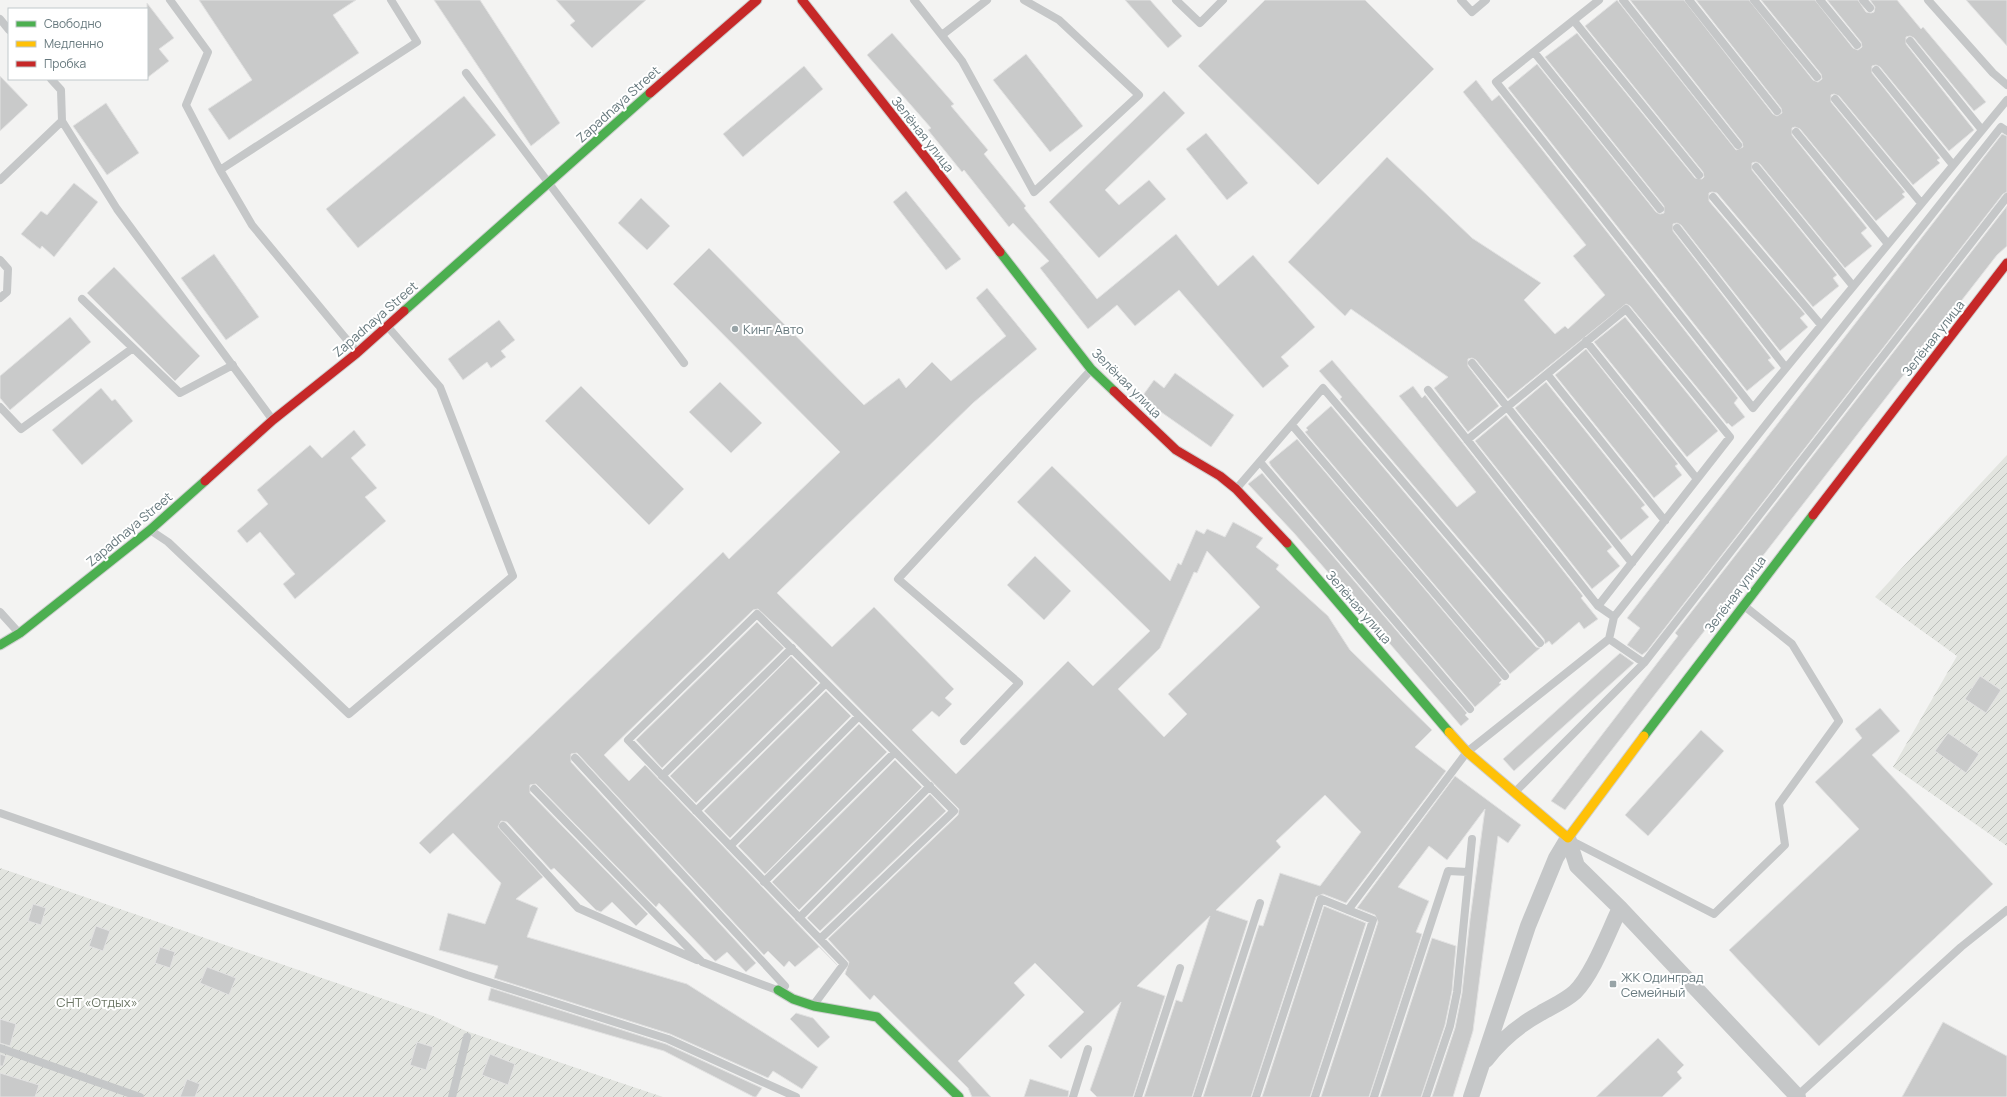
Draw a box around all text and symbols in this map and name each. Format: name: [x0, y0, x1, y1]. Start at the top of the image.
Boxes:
legend: [8, 8, 148, 80]
text: Свободно: [44, 15, 102, 32]
text: Медленно: [44, 35, 104, 52]
text: Пробка: [44, 55, 86, 72]
street label: Zapadnaya Street: [572, 62, 664, 146]
street label: Зелёная улица: [888, 92, 958, 176]
street label: Zapadnaya Street: [329, 277, 421, 361]
street label: Зелёная улица: [1898, 296, 1968, 380]
place label: Кинг Авто: [743, 320, 804, 338]
marker: Кинг Авто: [730, 324, 740, 334]
street label: Зелёная улица: [1088, 344, 1166, 422]
street label: Zapadnaya Street: [82, 488, 176, 570]
street label: Зелёная улица: [1700, 552, 1770, 636]
street label: Зелёная улица: [1322, 566, 1396, 648]
place label: ЖК Одинград Семейный: [1621, 968, 1704, 1001]
marker: ЖК Одинград Семейный: [1608, 979, 1618, 989]
park label: СНТ «Отдых»: [56, 993, 138, 1011]

